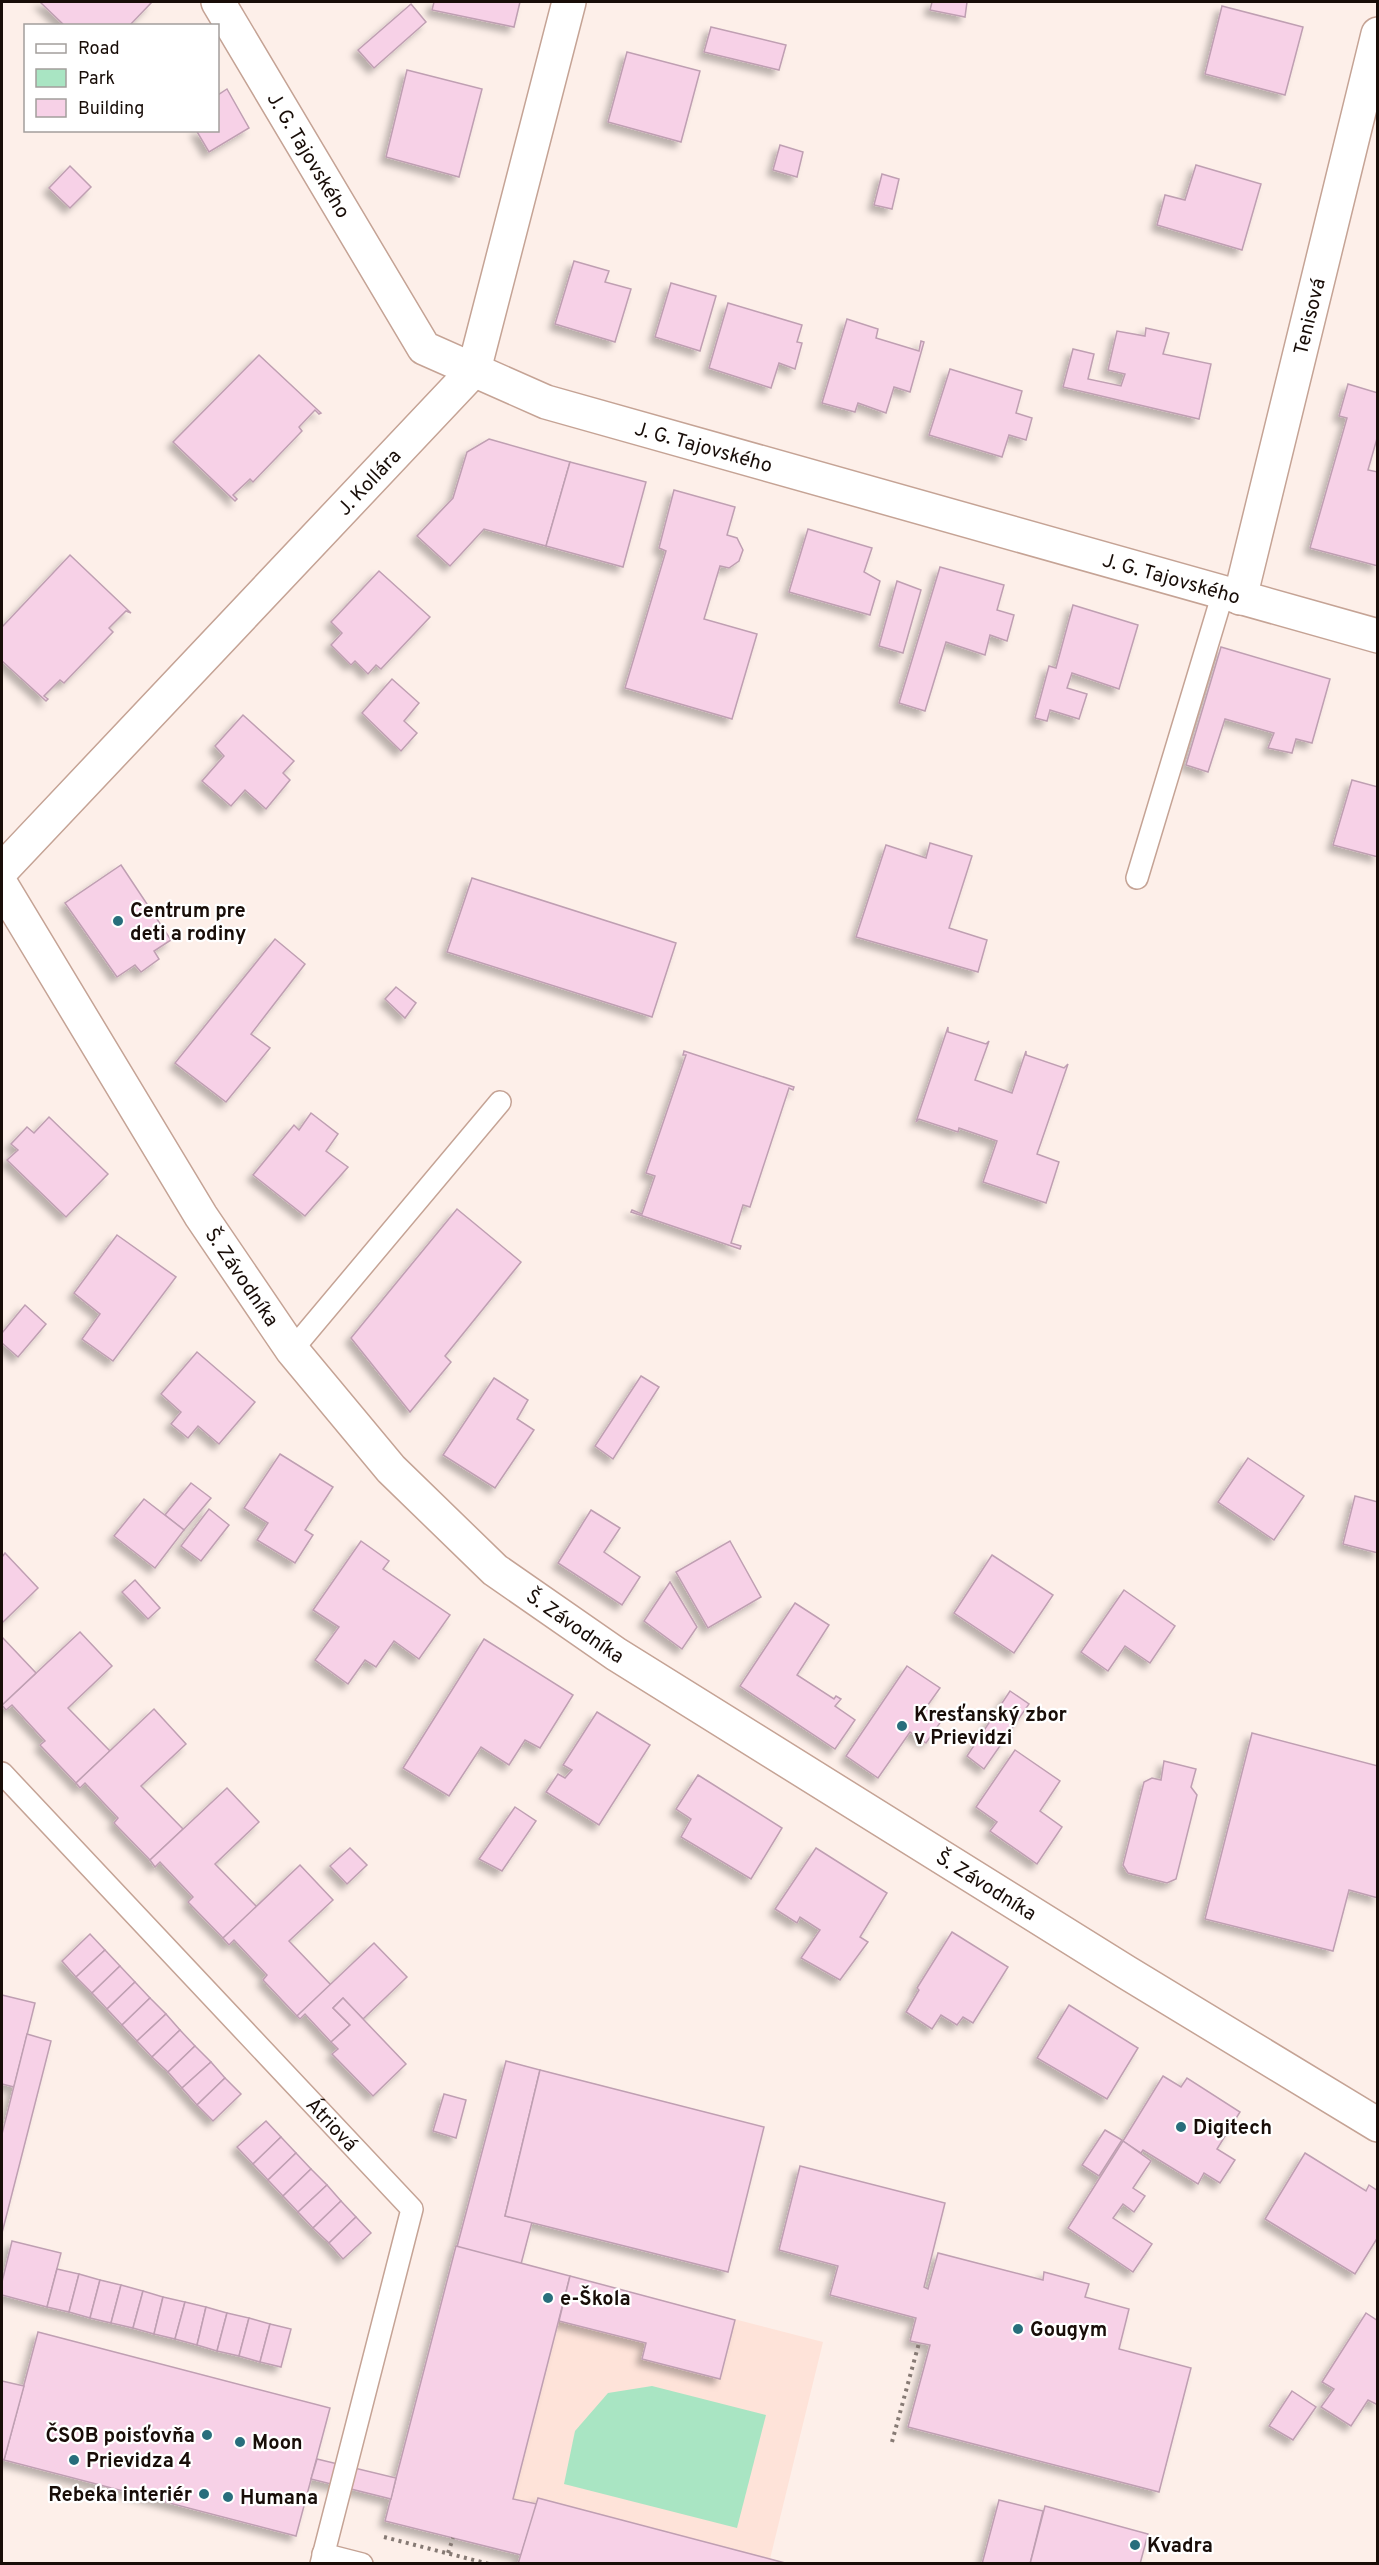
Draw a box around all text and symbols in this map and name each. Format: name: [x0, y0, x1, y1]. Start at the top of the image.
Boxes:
legend: [24, 24, 219, 132]
text: Road: [78, 38, 120, 61]
text: Park: [78, 68, 115, 91]
street label: J. G. Tajovského: [260, 88, 355, 224]
text: Building: [78, 98, 144, 121]
street label: Tenisová: [1289, 276, 1333, 358]
street label: J. G. Tajovského: [631, 417, 775, 480]
street label: J. Kollára: [332, 444, 408, 522]
street label: J. G. Tajovského: [1099, 548, 1243, 612]
place label: Centrum pre deti a rodiny: [130, 899, 246, 948]
marker: Centrum pre deti a rodiny: [111, 914, 125, 928]
street label: Š. Závodníka: [198, 1223, 283, 1332]
street label: Š. Závodníka: [520, 1583, 628, 1671]
place label: Kresťanský zbor v Prievidzi: [914, 1703, 1068, 1752]
marker: Kresťanský zbor v Prievidzi: [895, 1719, 909, 1733]
street label: Š. Závodníka: [930, 1844, 1041, 1928]
street label: Átriová: [299, 2092, 362, 2158]
place label: Digitech: [1193, 2116, 1272, 2142]
marker: Digitech: [1174, 2120, 1188, 2134]
place label: e-Škola: [560, 2285, 631, 2313]
marker: e-Škola: [541, 2291, 555, 2305]
place label: Gougym: [1030, 2318, 1107, 2344]
marker: Gougym: [1011, 2322, 1025, 2336]
place label: ČSOB poisťovňa: [45, 2422, 195, 2450]
marker: ČSOB poisťovňa: [200, 2428, 214, 2442]
place label: Moon: [252, 2431, 303, 2457]
marker: Moon: [233, 2435, 247, 2449]
place label: Prievidza 4: [86, 2449, 192, 2475]
marker: Prievidza 4: [67, 2453, 81, 2467]
place label: Rebeka interiér: [48, 2483, 193, 2509]
place label: Humana: [240, 2486, 318, 2512]
marker: Rebeka interiér: [197, 2487, 211, 2501]
marker: Humana: [221, 2490, 235, 2504]
place label: Kvadra: [1147, 2534, 1213, 2560]
marker: Kvadra: [1128, 2538, 1142, 2552]

